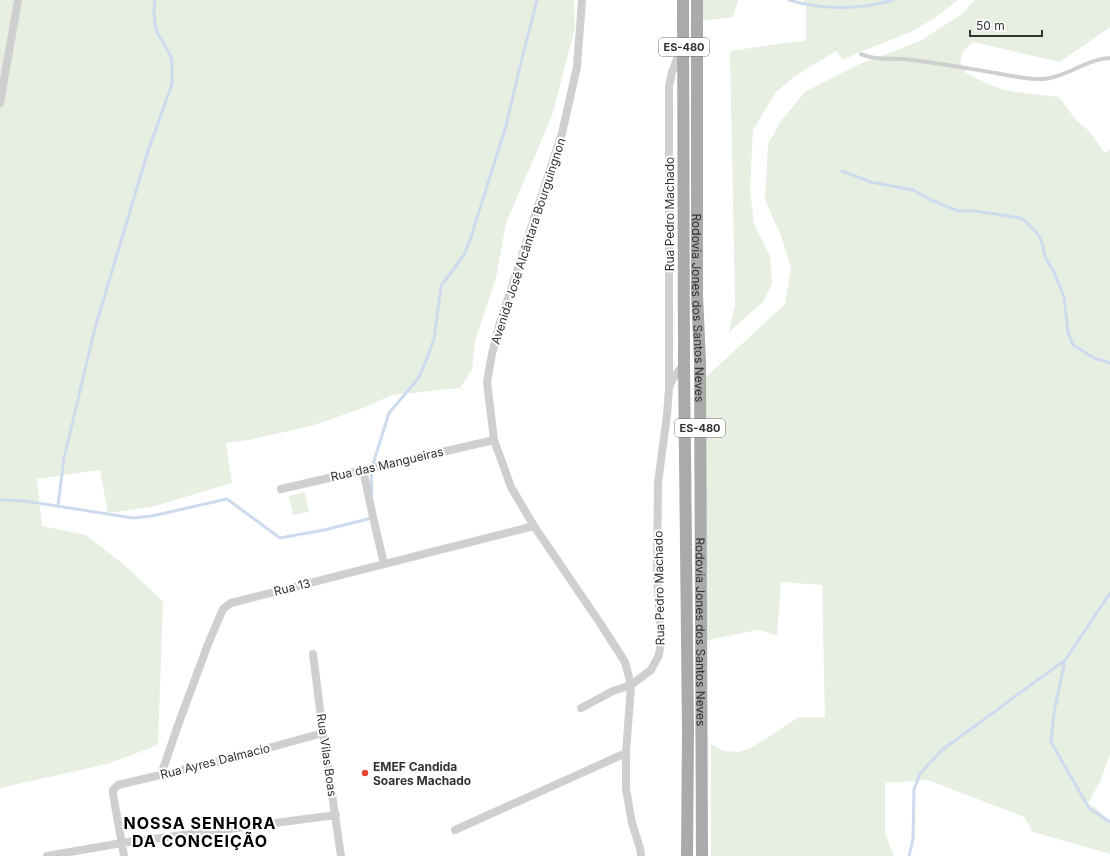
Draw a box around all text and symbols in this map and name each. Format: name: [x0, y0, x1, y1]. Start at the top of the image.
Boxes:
scale bar: [970, 12, 1042, 38]
text: 50 m: [976, 18, 1005, 33]
road number: ES-480: [659, 38, 709, 56]
street label: Avenida José Alcântara Bourguingnon: [487, 136, 569, 346]
street label: Rua Pedro Machado: [662, 157, 677, 271]
street label: Rodovia Jones dos Santos Neves: [690, 214, 708, 402]
road number: ES-480: [675, 419, 725, 437]
street label: Rua das Mangueiras: [329, 444, 445, 484]
street label: Rua Pedro Machado: [651, 531, 667, 645]
street label: Rodovia Jones dos Santos Neves: [693, 537, 709, 726]
street label: Rua 13: [272, 575, 312, 599]
street label: Rua Vilas Boas: [314, 713, 340, 797]
street label: Rua Ayres Dalmacio: [159, 740, 271, 782]
place label: EMEF Candida Soares Machado: [373, 759, 471, 788]
marker: EMEF Candida Soares Machado: [360, 768, 370, 778]
district label: NOSSA SENHORA DA CONCEIÇÃO: [123, 813, 277, 851]

